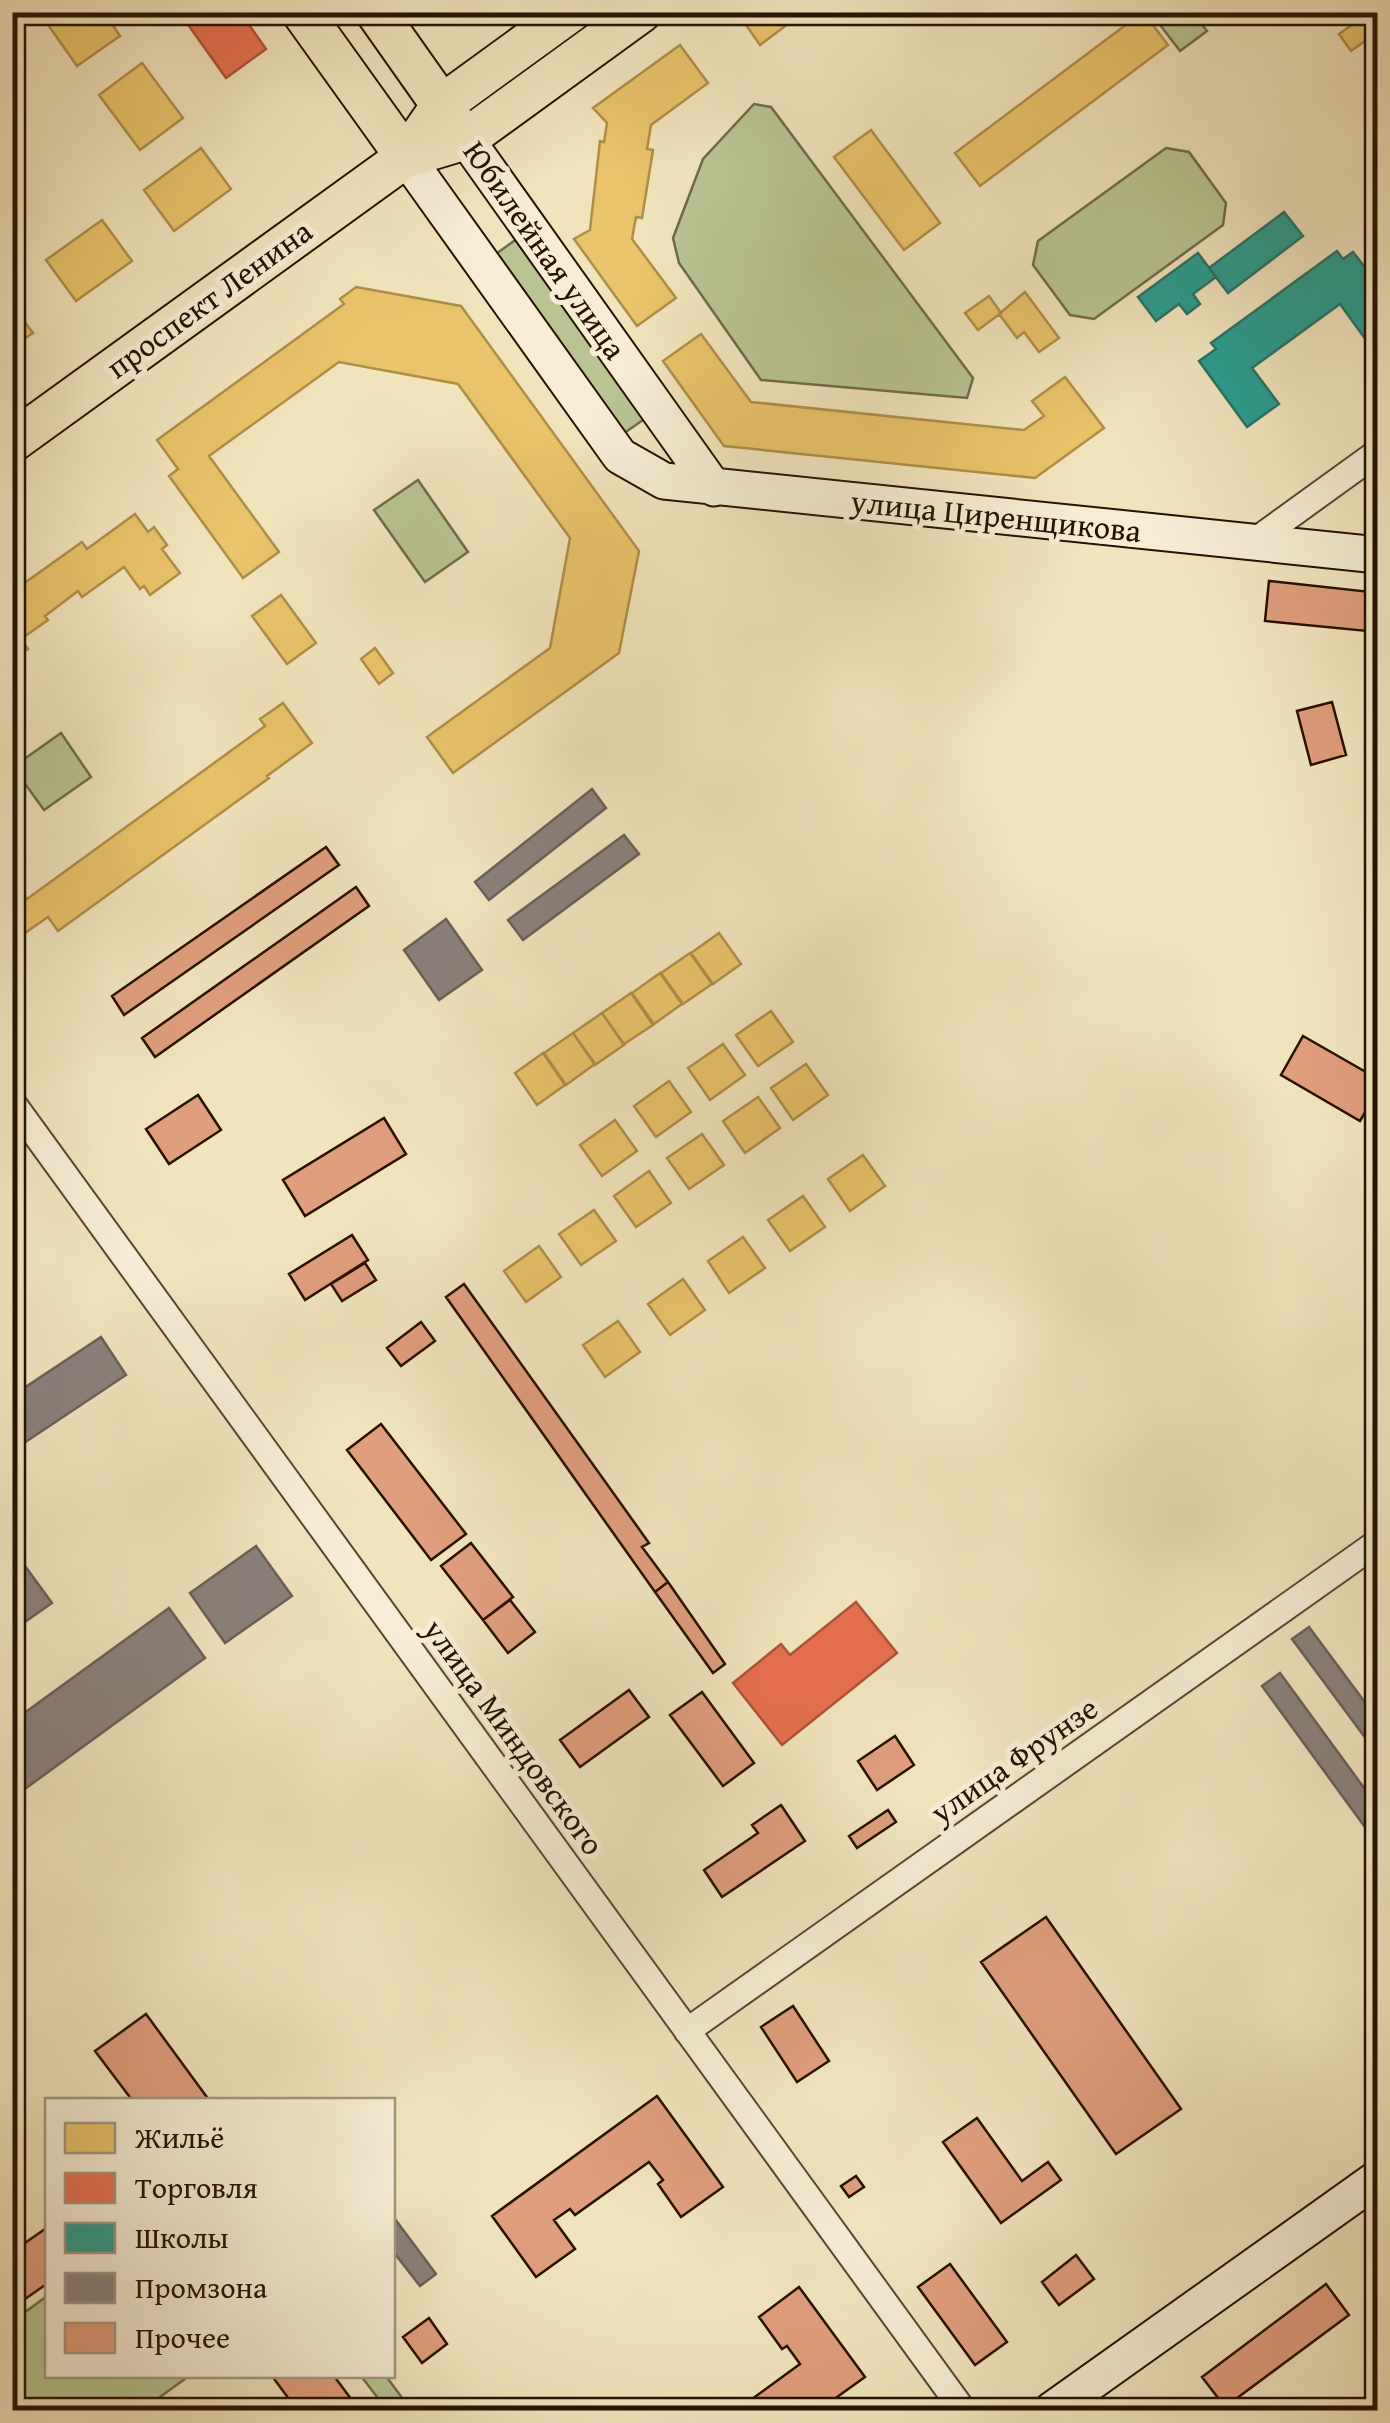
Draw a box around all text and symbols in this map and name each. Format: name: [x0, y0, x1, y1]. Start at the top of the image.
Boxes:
street label: Юбилейная улица: [452, 131, 639, 369]
street label: проспект Ленина: [96, 207, 322, 390]
street label: улица Циренщикова: [848, 477, 1144, 554]
street label: улица Миндовского: [412, 1608, 616, 1865]
street label: улица Фрунзе: [919, 1684, 1107, 1835]
legend: [45, 2098, 395, 2378]
text: Жильё: [134, 2115, 224, 2159]
text: Торговля: [135, 2165, 258, 2209]
text: Школы: [135, 2215, 229, 2259]
text: Промзона: [135, 2265, 268, 2309]
text: Прочее: [135, 2315, 230, 2359]

